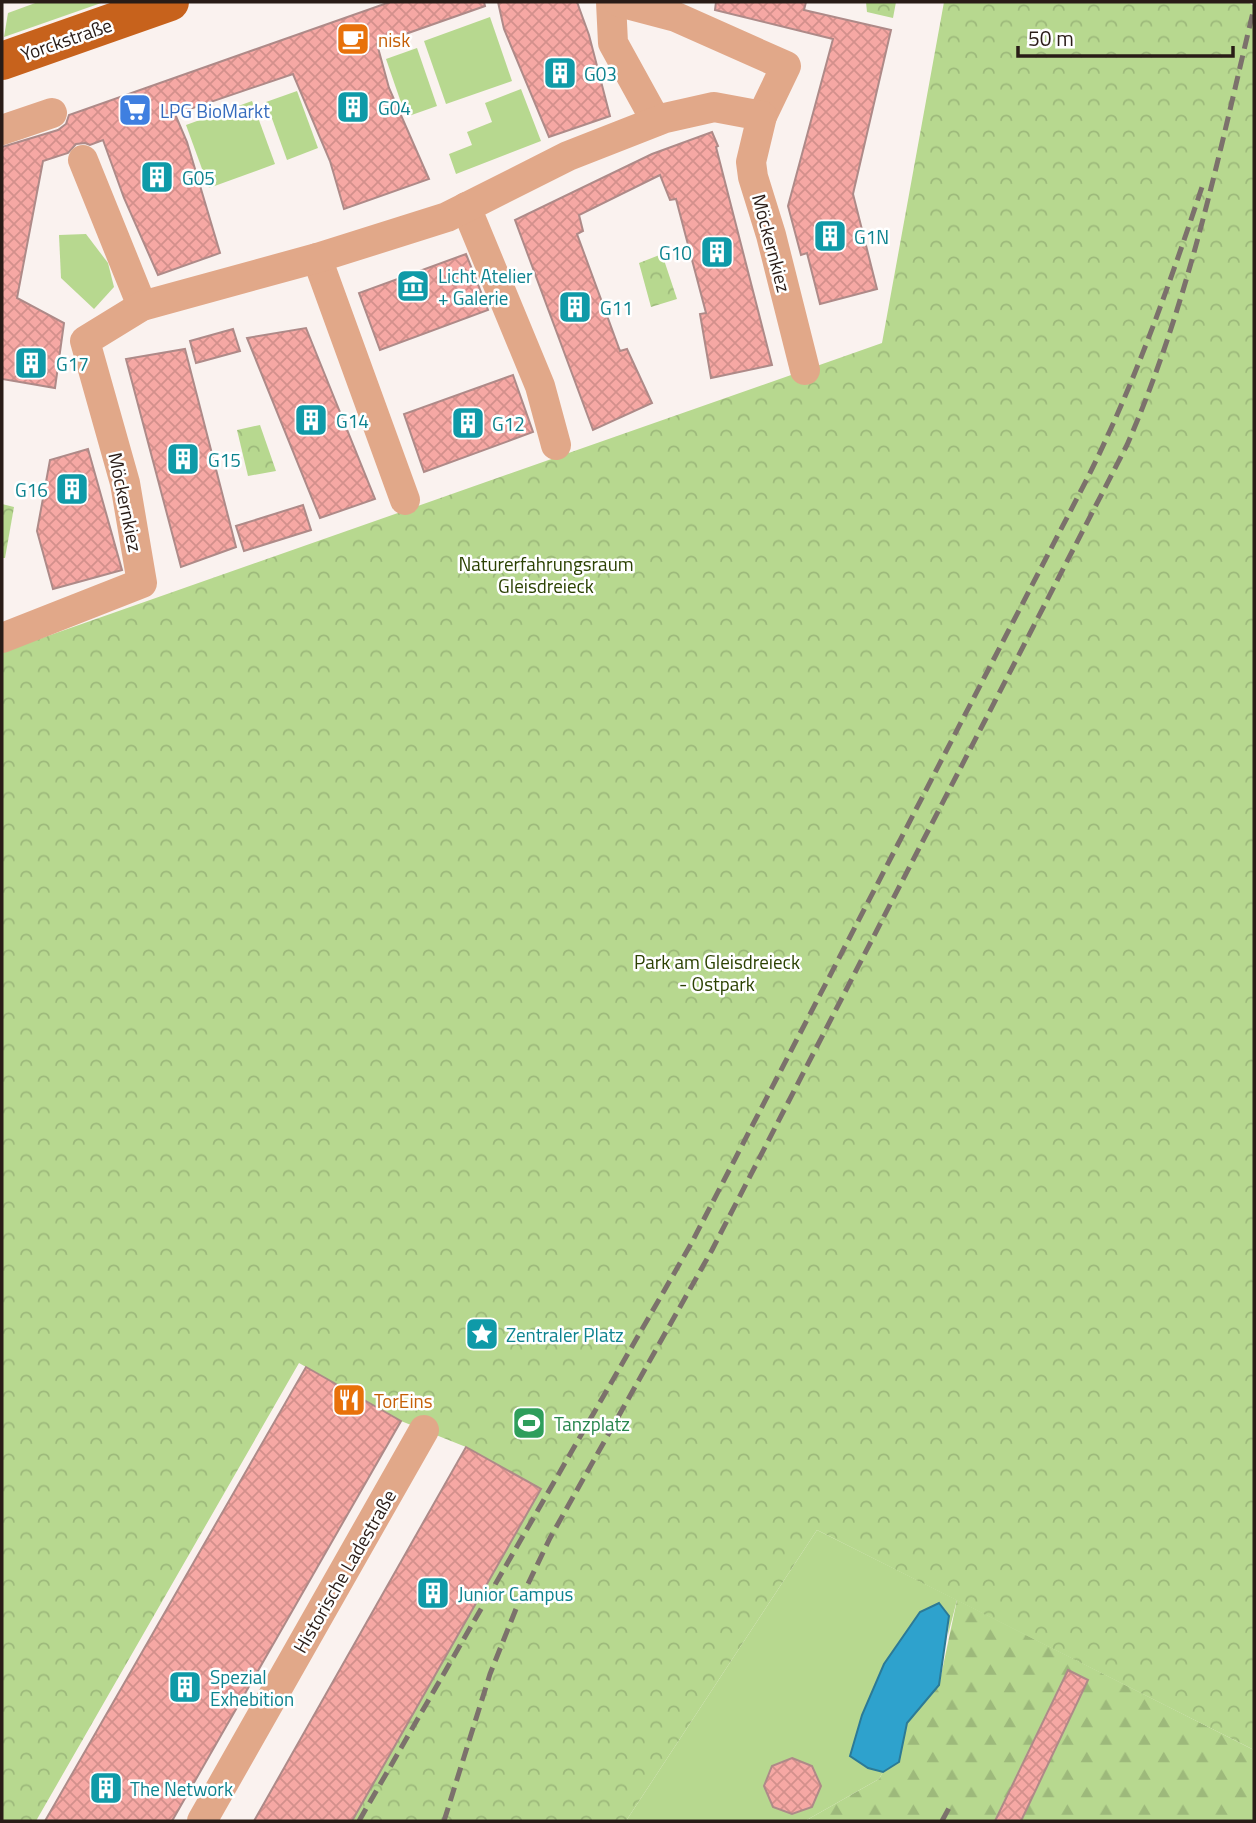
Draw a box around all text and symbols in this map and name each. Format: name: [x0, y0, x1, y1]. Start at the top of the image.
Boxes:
street label: Yorckstraße: [16, 10, 116, 68]
scale bar: [1018, 14, 1233, 58]
cafe icon: nisk: [334, 20, 372, 58]
text: 50 m: [1028, 22, 1074, 54]
place label: nisk: [378, 25, 410, 54]
building icon: G03: [541, 54, 579, 92]
place label: G03: [584, 59, 617, 88]
building icon: G04: [334, 88, 372, 126]
supermarket icon: LPG BioMarkt: [116, 91, 154, 129]
place label: G04: [378, 93, 411, 122]
place label: LPG BioMarkt: [160, 96, 270, 125]
building icon: G05: [138, 158, 176, 196]
place label: G05: [182, 163, 215, 192]
street label: Möckernkiez: [745, 191, 799, 295]
building icon: G1N: [811, 217, 849, 255]
place label: G1N: [854, 222, 889, 251]
building icon: G10: [698, 233, 736, 271]
place label: G10: [659, 238, 692, 267]
place label: Licht Atelier + Galerie: [438, 261, 533, 312]
museum icon: Licht Atelier + Galerie: [394, 267, 432, 305]
building icon: G11: [556, 288, 594, 326]
place label: G11: [600, 293, 633, 322]
building icon: G17: [12, 344, 50, 382]
place label: G17: [56, 349, 89, 378]
building icon: G14: [292, 401, 330, 439]
building icon: G12: [449, 404, 487, 442]
place label: G14: [336, 406, 369, 435]
place label: G12: [492, 409, 525, 438]
building icon: G15: [164, 440, 202, 478]
place label: G15: [208, 445, 241, 474]
street label: Möckernkiez: [101, 450, 151, 554]
building icon: G16: [53, 470, 91, 508]
place label: G16: [15, 475, 48, 504]
park label: Naturerfahrungsraum Gleisdreieck: [458, 549, 634, 600]
park label: Park am Gleisdreieck - Ostpark: [634, 947, 800, 998]
place icon: Zentraler Platz: [463, 1315, 501, 1353]
place label: Zentraler Platz: [506, 1320, 624, 1349]
restaurant icon: TorEins: [330, 1381, 368, 1419]
place label: TorEins: [374, 1386, 433, 1415]
sports icon: Tanzplatz: [510, 1404, 548, 1442]
place label: Tanzplatz: [554, 1409, 630, 1438]
street label: Historische Ladestraße: [285, 1484, 403, 1658]
building icon: Junior Campus: [414, 1574, 452, 1612]
place label: Junior Campus: [458, 1579, 574, 1608]
place label: Spezial Exhebition: [210, 1662, 294, 1713]
building icon: Spezial Exhebition: [166, 1668, 204, 1706]
building icon: The Network: [87, 1769, 125, 1807]
place label: The Network: [130, 1774, 233, 1803]

